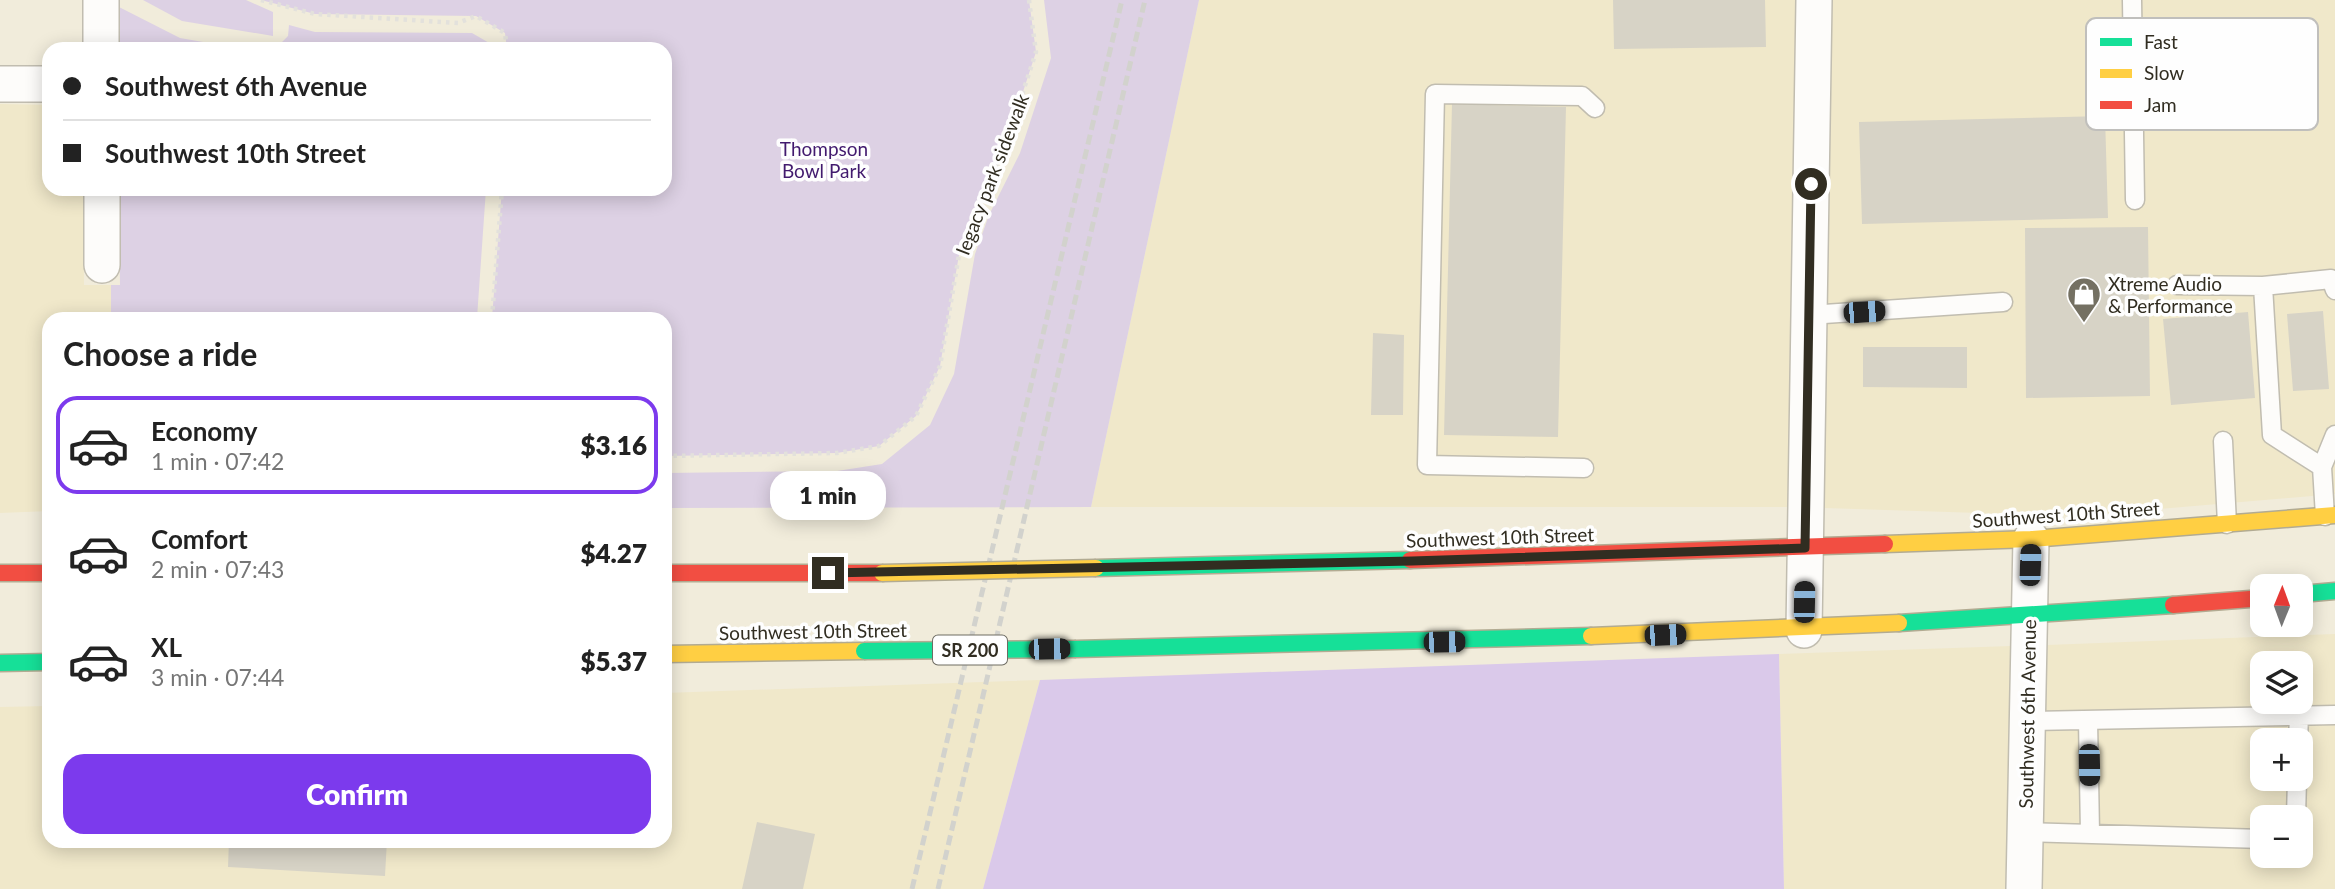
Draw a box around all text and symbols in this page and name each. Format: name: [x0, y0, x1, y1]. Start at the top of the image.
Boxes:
legend: [2086, 18, 2318, 130]
text: Fast: [2144, 30, 2178, 53]
text: Slow: [2144, 61, 2184, 84]
text: Southwest 6th Avenue: [105, 70, 367, 102]
street label: legacy park sidewalk: [951, 90, 1033, 258]
text: Jam: [2144, 93, 2177, 116]
text: Southwest 10th Street: [105, 137, 366, 169]
park label: Thompson Bowl Park: [780, 137, 868, 182]
route start: [1795, 168, 1827, 200]
place label: Xtreme Audio & Performance: [2108, 272, 2233, 317]
shop icon: Xtreme Audio & Performance: [2065, 275, 2103, 324]
car: [1843, 300, 1886, 324]
text: Choose a ride: [63, 334, 257, 373]
icon: car: [67, 414, 130, 477]
text: Economy: [151, 415, 257, 447]
text: $3.16: [580, 429, 647, 461]
text: 1 min · 07:42: [151, 447, 284, 475]
callout: 1 min: [770, 472, 886, 520]
text: 1 min: [799, 481, 857, 509]
street label: Southwest 10th Street: [1971, 496, 2161, 532]
icon: car: [67, 522, 130, 585]
street label: Southwest 10th Street: [1406, 522, 1595, 552]
text: Comfort: [151, 523, 248, 555]
text: $4.27: [580, 537, 647, 569]
car: [2019, 544, 2042, 586]
text: 2 min · 07:43: [151, 555, 284, 583]
route end: [812, 557, 844, 589]
north arrow: [2250, 574, 2314, 637]
map controls: [2250, 574, 2313, 868]
car: [1794, 581, 1815, 623]
street label: Southwest 10th Street: [719, 618, 907, 644]
street label: Southwest 6th Avenue: [2014, 619, 2040, 809]
car: [1644, 624, 1687, 646]
icon: car: [67, 630, 130, 693]
text: XL: [151, 631, 182, 663]
car: [1423, 631, 1466, 653]
road number: SR 200: [933, 636, 1007, 664]
car: [1028, 638, 1071, 660]
text: $5.37: [580, 645, 647, 677]
button: layers: [2250, 651, 2313, 714]
text: 3 min · 07:44: [151, 663, 284, 691]
button: +: [2250, 728, 2313, 791]
car: [2079, 744, 2100, 786]
button: Confirm: [63, 754, 651, 834]
button: −: [2250, 805, 2313, 868]

